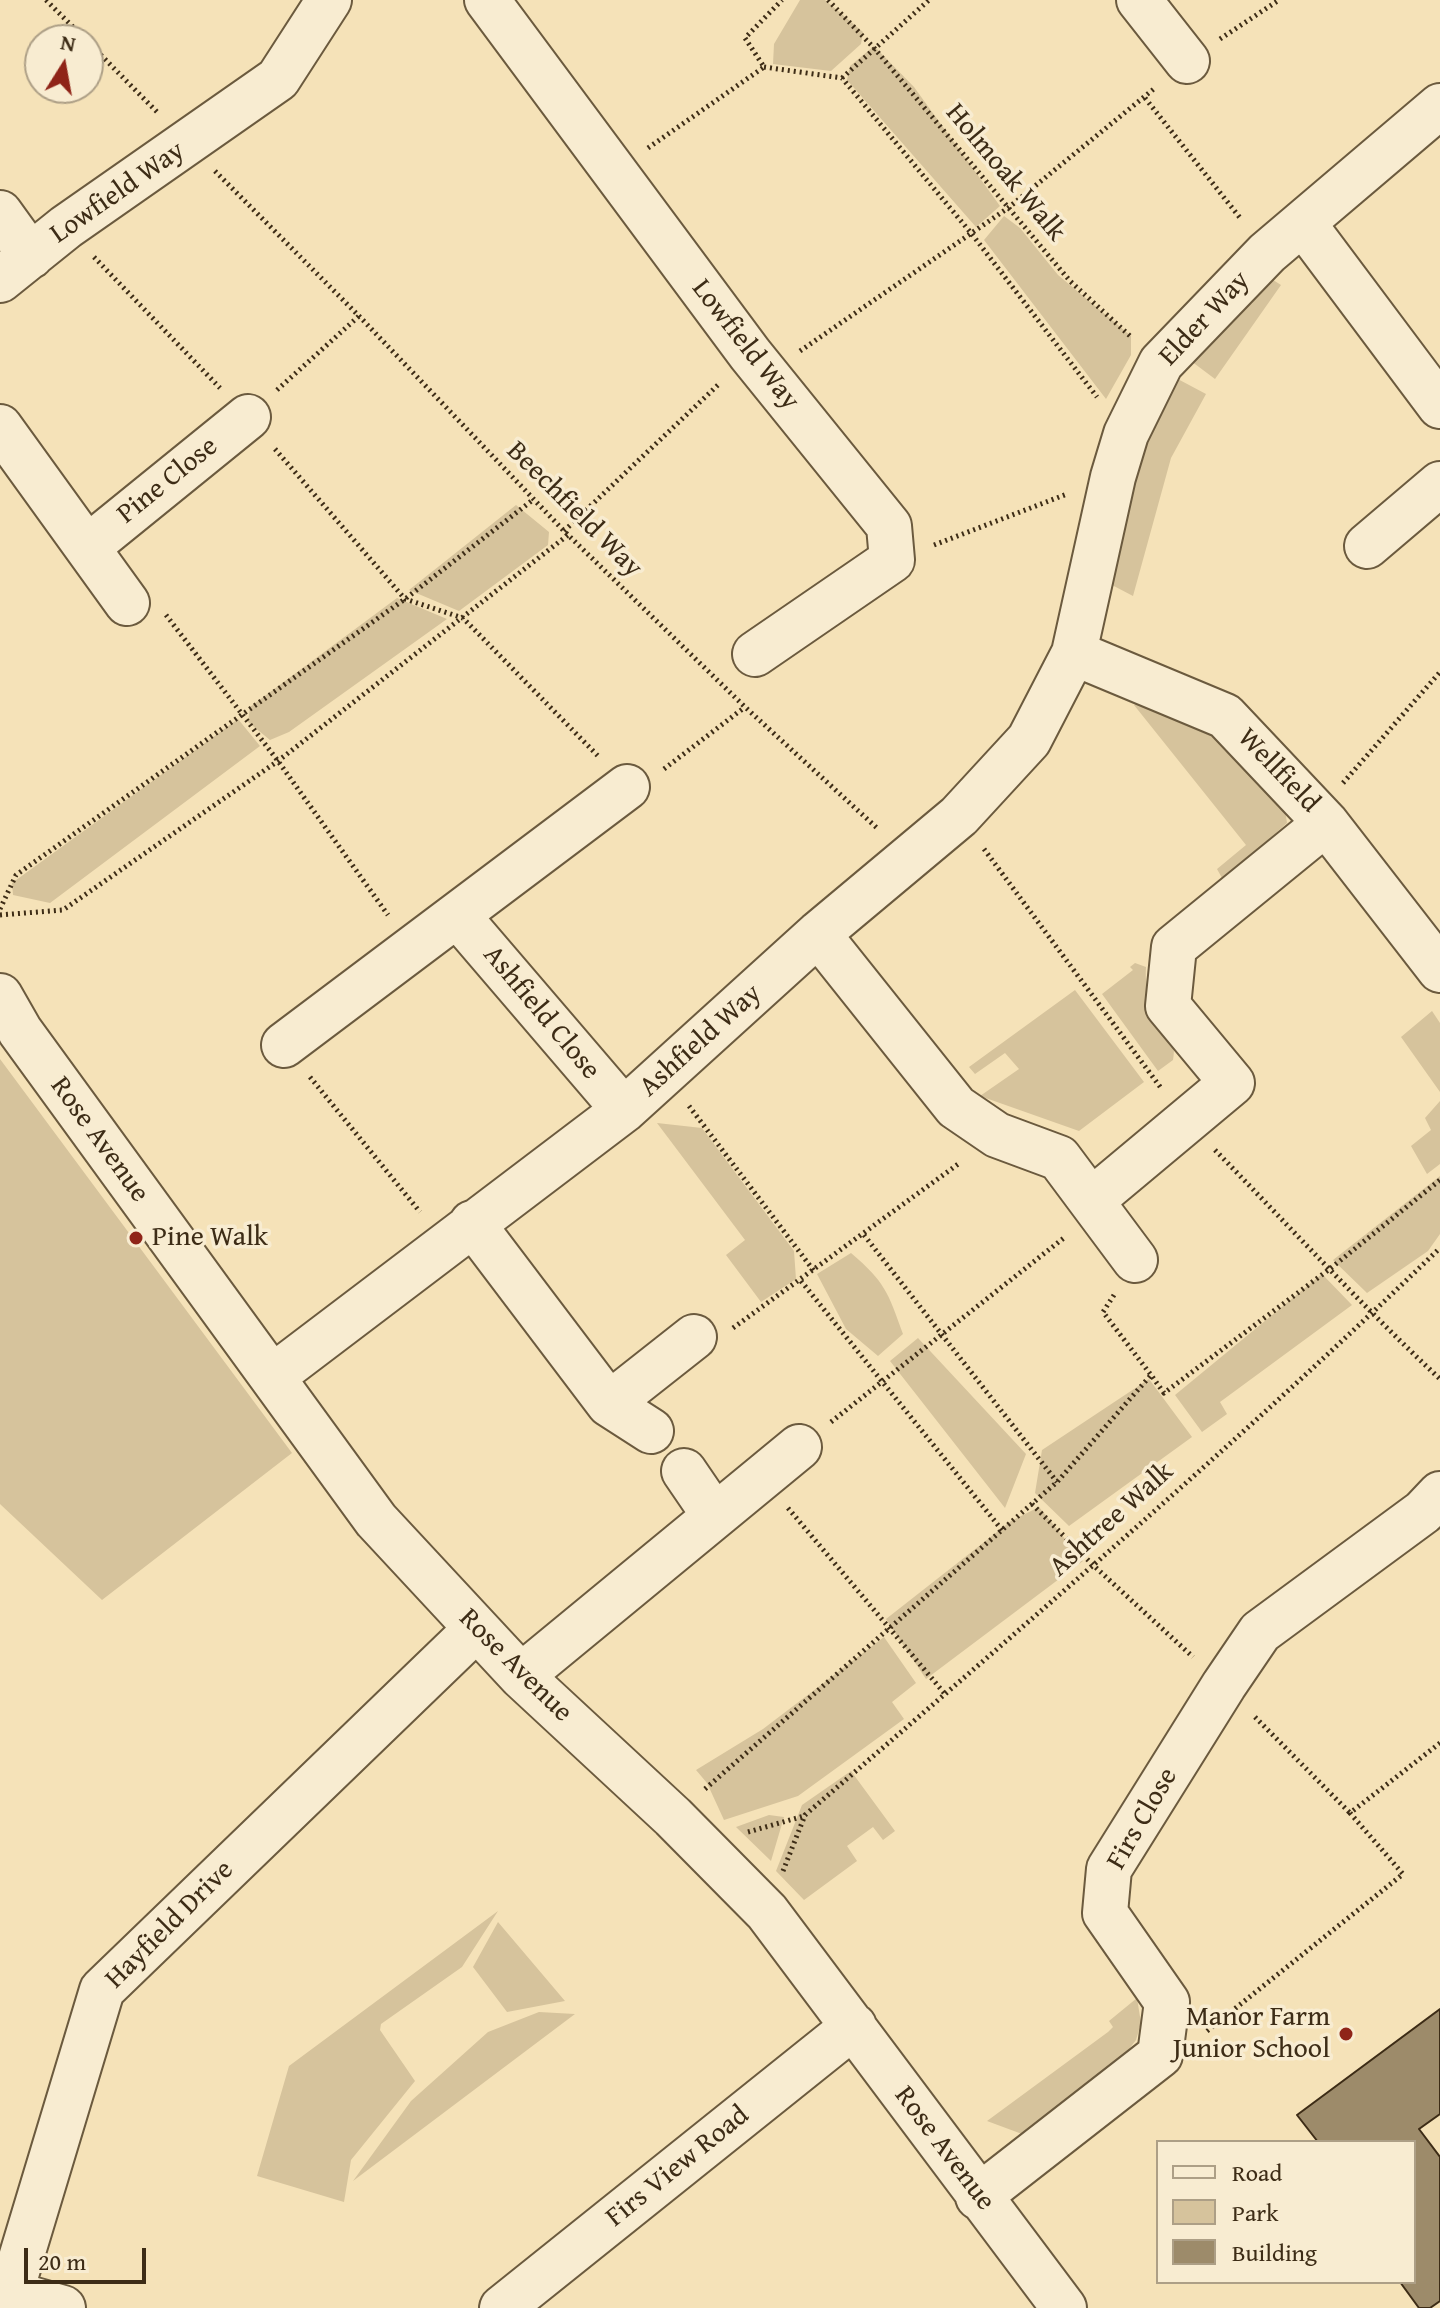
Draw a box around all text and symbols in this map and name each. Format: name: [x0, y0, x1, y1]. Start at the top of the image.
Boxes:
north arrow: [24, 24, 104, 104]
text: N: [58, 25, 78, 60]
street label: Holmoak Walk: [938, 97, 1072, 249]
street label: Lowfield Way: [44, 134, 192, 252]
street label: Elder Way: [1153, 265, 1257, 373]
street label: Lowfield Way: [684, 273, 806, 417]
street label: Pine Close: [111, 430, 225, 532]
street label: Beechfield Way: [499, 435, 649, 585]
street label: Wellfield: [1230, 722, 1326, 820]
street label: Ashfield Close: [475, 939, 607, 1087]
street label: Ashfield Way: [633, 977, 769, 1105]
street label: Rose Avenue: [42, 1071, 156, 1209]
place label: Pine Walk: [152, 1221, 268, 1255]
marker: Pine Walk: [127, 1229, 145, 1247]
street label: Ashtree Walk: [1043, 1456, 1181, 1584]
street label: Rose Avenue: [451, 1602, 579, 1730]
street label: Firs Close: [1100, 1762, 1186, 1876]
street label: Hayfield Drive: [99, 1854, 241, 1996]
place label: Manor Farm Junior School: [1173, 2001, 1330, 2067]
marker: Manor Farm Junior School: [1337, 2025, 1355, 2043]
street label: Rose Avenue: [886, 2080, 1002, 2218]
street label: Firs View Road: [600, 2099, 756, 2235]
legend: [1156, 2140, 1416, 2284]
text: Road: [1232, 2155, 1282, 2190]
text: Park: [1232, 2195, 1278, 2230]
scale bar: [28, 2232, 150, 2282]
text: Building: [1232, 2235, 1317, 2270]
text: 20 m: [38, 2244, 86, 2279]

